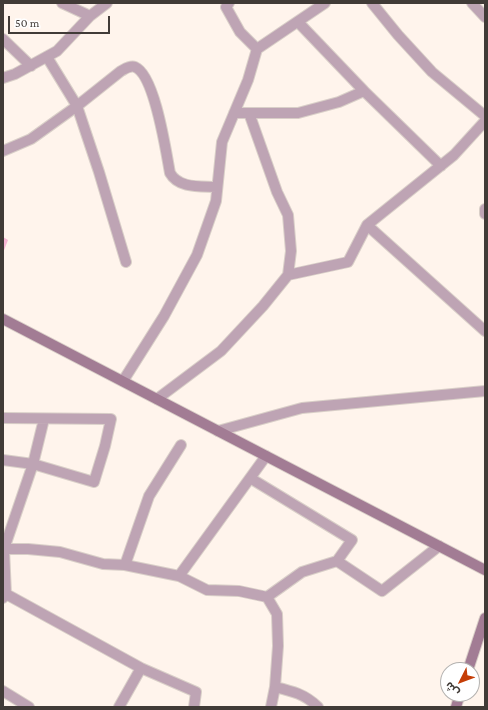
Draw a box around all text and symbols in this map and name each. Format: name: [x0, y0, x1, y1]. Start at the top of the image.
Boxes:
scale bar: [10, 8, 112, 34]
text: 50 m: [15, 16, 39, 30]
north arrow: [440, 662, 480, 702]
text: ش: [442, 680, 461, 699]

